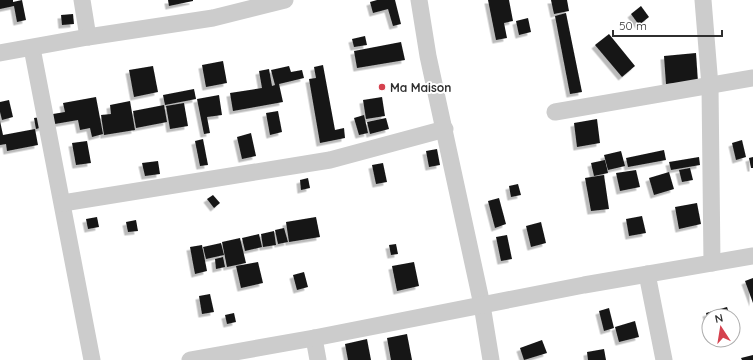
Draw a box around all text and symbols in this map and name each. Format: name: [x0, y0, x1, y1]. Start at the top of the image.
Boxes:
scale bar: [613, 12, 722, 38]
text: 50 m: [619, 18, 647, 33]
place label: Ma Maison: [390, 80, 451, 95]
marker: Ma Maison: [377, 82, 387, 92]
north arrow: [701, 308, 741, 348]
text: N: [714, 311, 724, 326]

